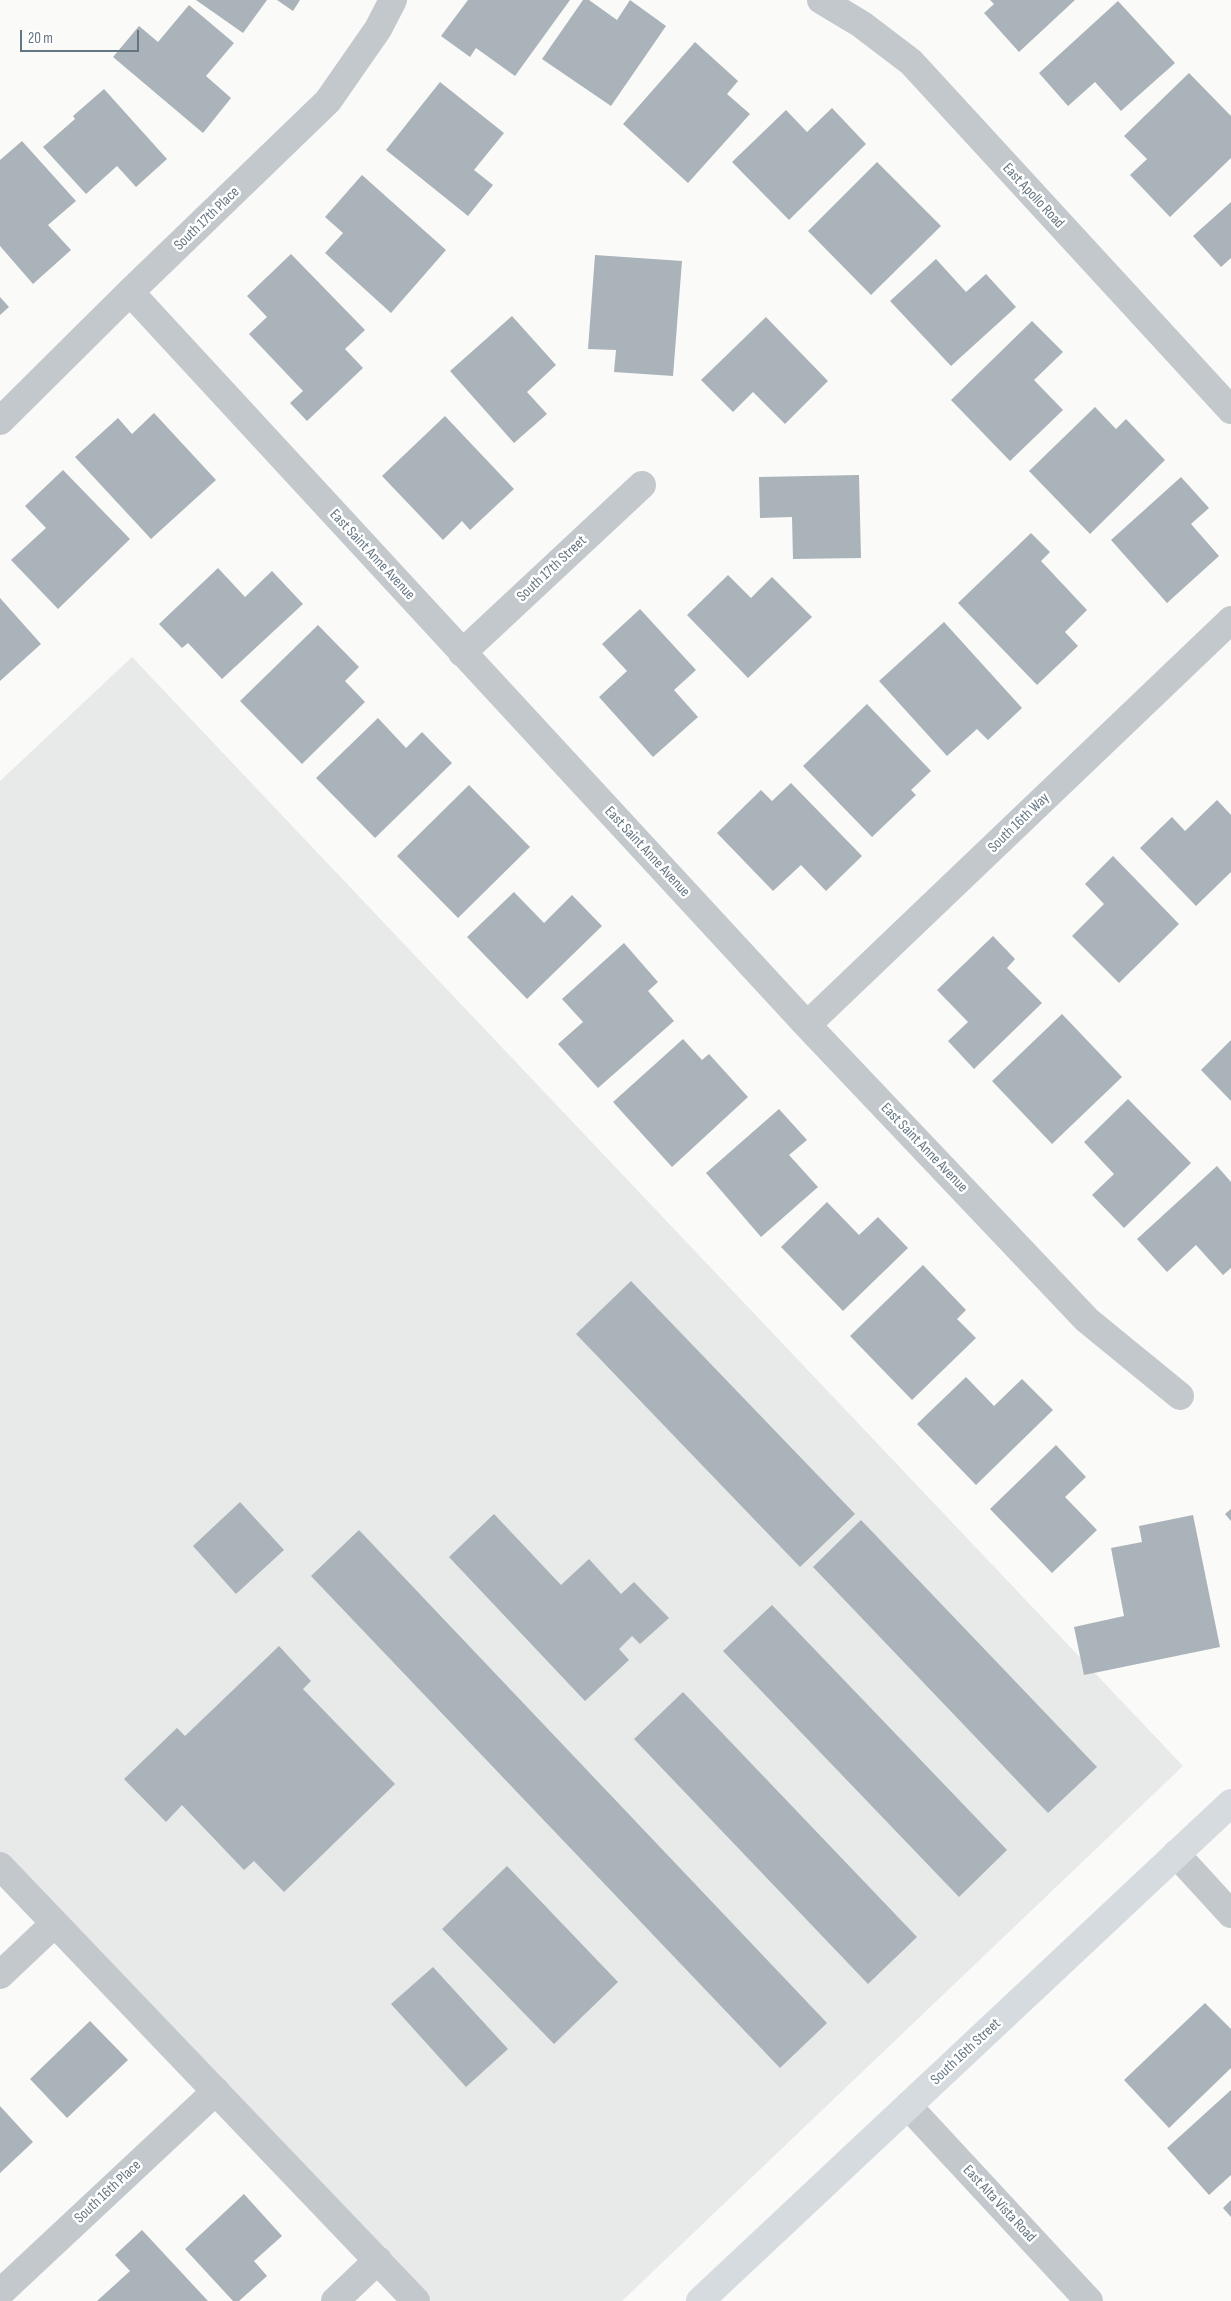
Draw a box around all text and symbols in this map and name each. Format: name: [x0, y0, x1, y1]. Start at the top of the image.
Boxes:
scale bar: [22, 20, 141, 52]
text: 20 m: [28, 29, 53, 48]
street label: East Apollo Road: [998, 160, 1068, 232]
street label: South 17th Place: [171, 183, 243, 255]
street label: East Saint Anne Avenue: [325, 506, 419, 604]
street label: South 17th Street: [513, 532, 591, 606]
street label: South 16th Way: [985, 789, 1053, 857]
street label: East Saint Anne Avenue: [600, 803, 694, 901]
street label: East Saint Anne Avenue: [877, 1100, 971, 1196]
street label: South 16th Street: [927, 2015, 1005, 2089]
street label: South 16th Place: [71, 2157, 145, 2227]
street label: East Alta Vista Road: [959, 2162, 1039, 2246]

